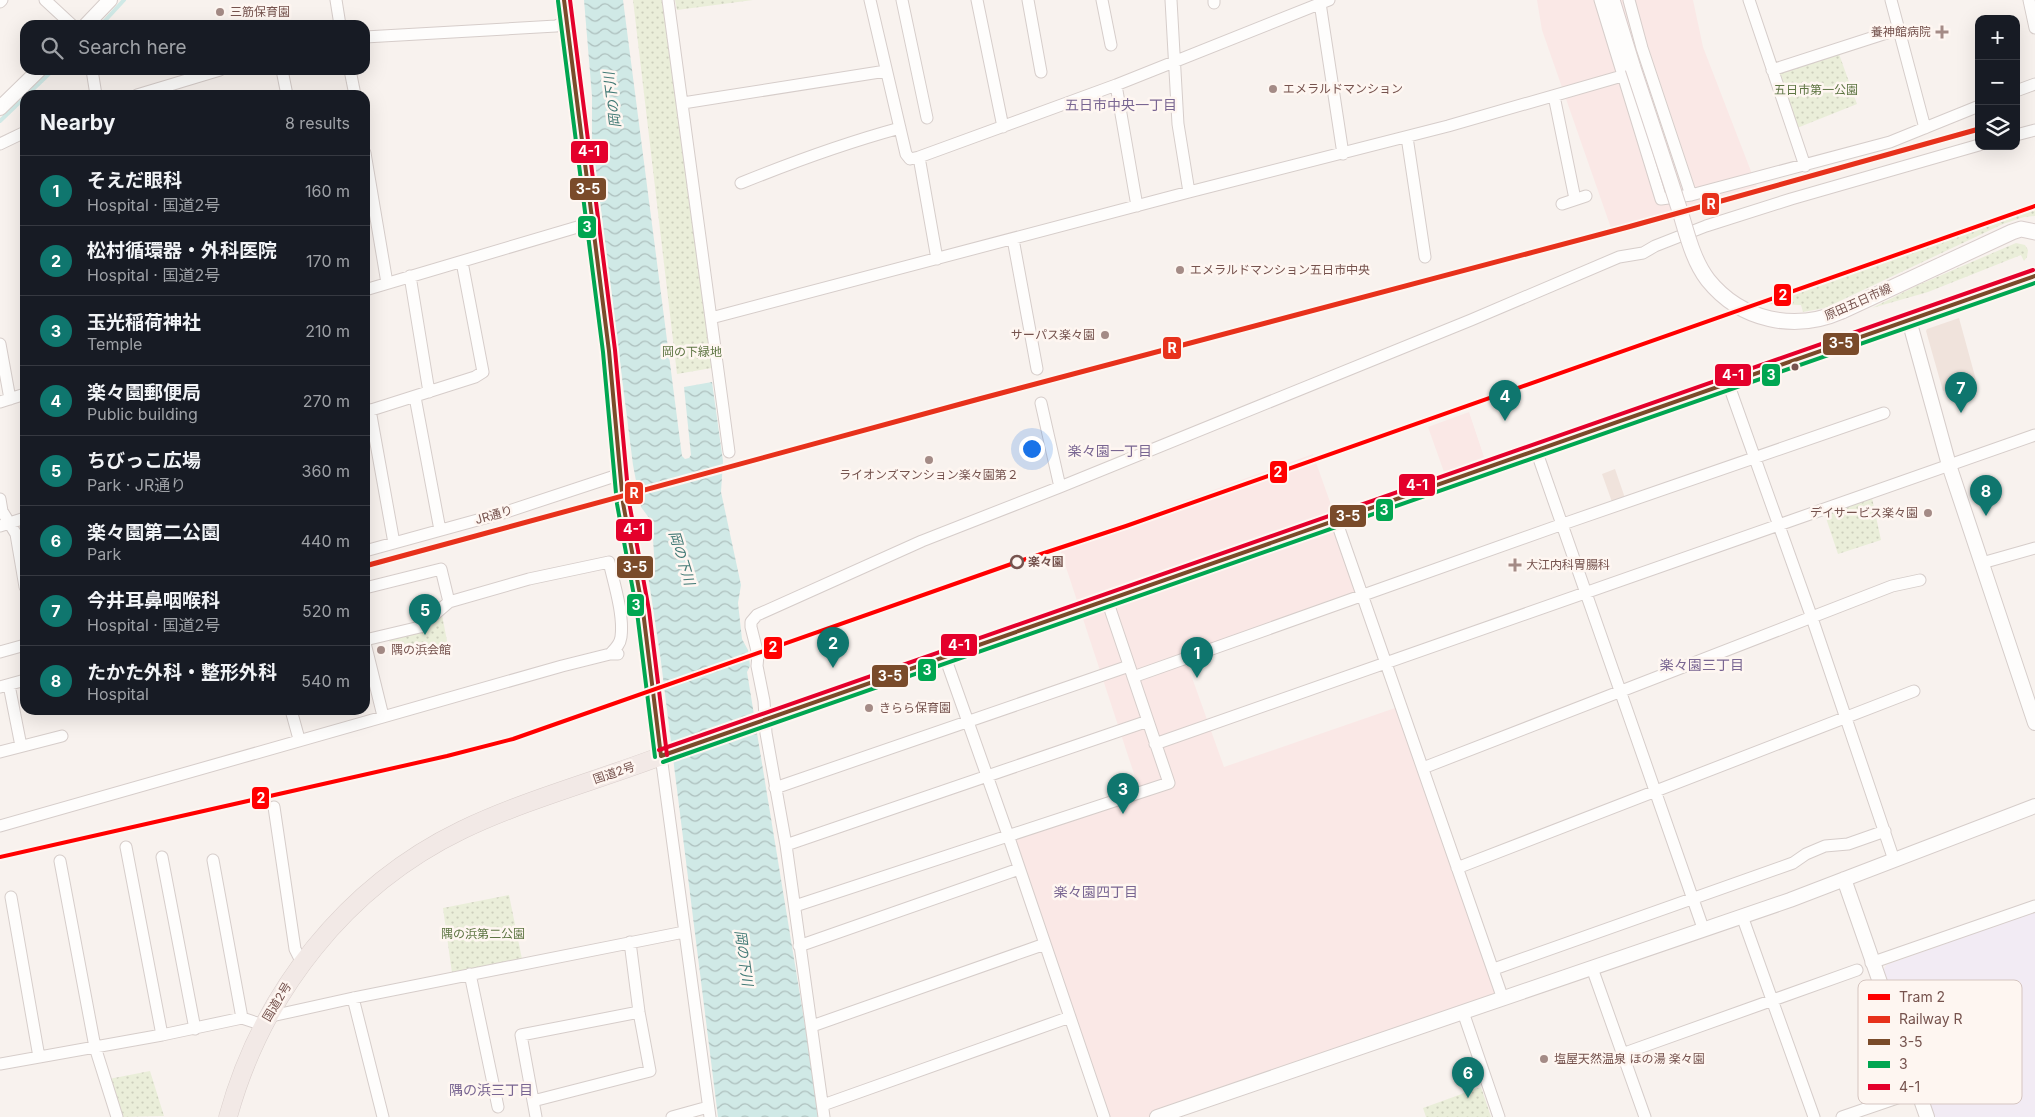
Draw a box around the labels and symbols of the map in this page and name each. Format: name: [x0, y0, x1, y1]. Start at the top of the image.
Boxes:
place label: 三筋保育園: [230, 4, 290, 19]
marker: 三筋保育園: [214, 6, 226, 18]
place label: 養神館病院: [1871, 24, 1931, 39]
marker: 養神館病院: [1935, 25, 1949, 39]
water label: 岡の下川: [599, 69, 623, 129]
place label: エメラルドマンション: [1283, 81, 1403, 96]
park label: 五日市第一公園: [1774, 82, 1858, 97]
marker: エメラルドマンション: [1267, 83, 1279, 95]
district label: 五日市中央一丁目: [1065, 96, 1177, 113]
line badge: 4-1: [570, 140, 609, 164]
text: 4-1: [578, 142, 600, 159]
line badge: 3-5: [569, 177, 607, 201]
text: 3-5: [576, 180, 600, 197]
line badge: R: [1701, 192, 1720, 216]
text: R: [1706, 195, 1716, 212]
line badge: 3: [577, 215, 597, 239]
text: 3: [582, 218, 592, 235]
place label: エメラルドマンション五日市中央: [1190, 262, 1370, 277]
marker: エメラルドマンション五日市中央: [1174, 264, 1186, 276]
street label: 原田五日市線: [1822, 280, 1894, 323]
line badge: 2: [1773, 283, 1792, 307]
text: 2: [1779, 286, 1788, 303]
place label: サーパス楽々園: [1011, 327, 1095, 342]
marker: サーパス楽々園: [1099, 329, 1111, 341]
line badge: 3-5: [1822, 332, 1860, 356]
text: 3-5: [1829, 334, 1853, 351]
line badge: R: [1162, 336, 1182, 360]
text: R: [1167, 339, 1177, 356]
park label: 岡の下緑地: [662, 344, 722, 359]
unlabelled marker: [1790, 362, 1800, 372]
line badge: 4-1: [1714, 363, 1752, 387]
line badge: 3: [1761, 363, 1781, 387]
text: 4-1: [1722, 366, 1744, 383]
text: 3: [1766, 366, 1776, 383]
pin: 7: [1945, 372, 1977, 413]
pin: 4: [1489, 380, 1521, 421]
your location: [1019, 436, 1045, 462]
district label: 楽々園一丁目: [1068, 442, 1152, 459]
marker: ライオンズマンション楽々園第２: [923, 454, 935, 466]
line badge: 2: [1269, 460, 1288, 484]
text: 2: [1274, 463, 1283, 480]
place label: ライオンズマンション楽々園第２: [839, 467, 1019, 482]
line badge: 4-1: [1398, 473, 1436, 497]
pin: 8: [1970, 475, 2002, 516]
text: 4-1: [1406, 476, 1428, 493]
line badge: R: [624, 481, 644, 505]
text: R: [629, 484, 639, 501]
line badge: 3: [1375, 498, 1394, 522]
text: 3: [1379, 501, 1389, 518]
street label: JR通り: [473, 502, 514, 527]
line badge: 3-5: [1329, 504, 1367, 528]
place label: デイサービス楽々園: [1810, 505, 1918, 520]
text: 3-5: [1336, 507, 1360, 524]
marker: デイサービス楽々園: [1922, 507, 1934, 519]
line badge: 4-1: [615, 518, 653, 542]
text: 4-1: [623, 520, 645, 537]
water label: 岡の下川: [666, 529, 699, 589]
place label: 楽々園: [1028, 554, 1064, 569]
line badge: 3-5: [616, 555, 654, 579]
marker: 楽々園: [1010, 555, 1024, 569]
place label: 大江内科胃腸科: [1526, 557, 1610, 572]
text: 3-5: [623, 558, 647, 575]
marker: 大江内科胃腸科: [1508, 558, 1522, 572]
line badge: 3: [626, 593, 645, 617]
pin: 5: [409, 594, 441, 635]
text: 3: [631, 596, 641, 613]
pin: 2: [817, 627, 849, 668]
line badge: 4-1: [940, 633, 978, 657]
line badge: 2: [763, 636, 783, 660]
text: 4-1: [948, 636, 970, 653]
pin: 1: [1181, 637, 1213, 678]
text: 2: [769, 638, 778, 655]
place label: 隅の浜会館: [391, 642, 451, 657]
marker: 隅の浜会館: [375, 644, 387, 656]
district label: 楽々園三丁目: [1660, 656, 1744, 673]
line badge: 3: [917, 658, 937, 682]
text: 3: [922, 661, 932, 678]
line badge: 3-5: [871, 664, 909, 688]
text: 3-5: [878, 667, 902, 684]
place label: きらら保育園: [879, 700, 951, 715]
marker: きらら保育園: [863, 702, 875, 714]
street label: 国道2号: [591, 758, 637, 787]
pin: 3: [1107, 773, 1139, 814]
line badge: 2: [251, 786, 270, 810]
text: 2: [257, 789, 266, 806]
district label: 楽々園四丁目: [1054, 883, 1138, 900]
park label: 隅の浜第二公園: [441, 926, 525, 941]
water label: 岡の下川: [732, 929, 757, 989]
street label: 国道2号: [259, 979, 294, 1024]
legend: [1858, 980, 2022, 1104]
text: Tram 2: [1899, 988, 1945, 1005]
text: Railway R: [1899, 1010, 1963, 1027]
text: 3-5: [1899, 1033, 1923, 1050]
place label: 塩屋天然温泉 ほの湯 楽々園: [1554, 1051, 1705, 1066]
marker: 塩屋天然温泉 ほの湯 楽々園: [1538, 1053, 1550, 1065]
text: 3: [1899, 1055, 1908, 1072]
pin: 6: [1452, 1057, 1484, 1098]
text: 4-1: [1899, 1078, 1920, 1095]
district label: 隅の浜三丁目: [449, 1081, 533, 1098]

